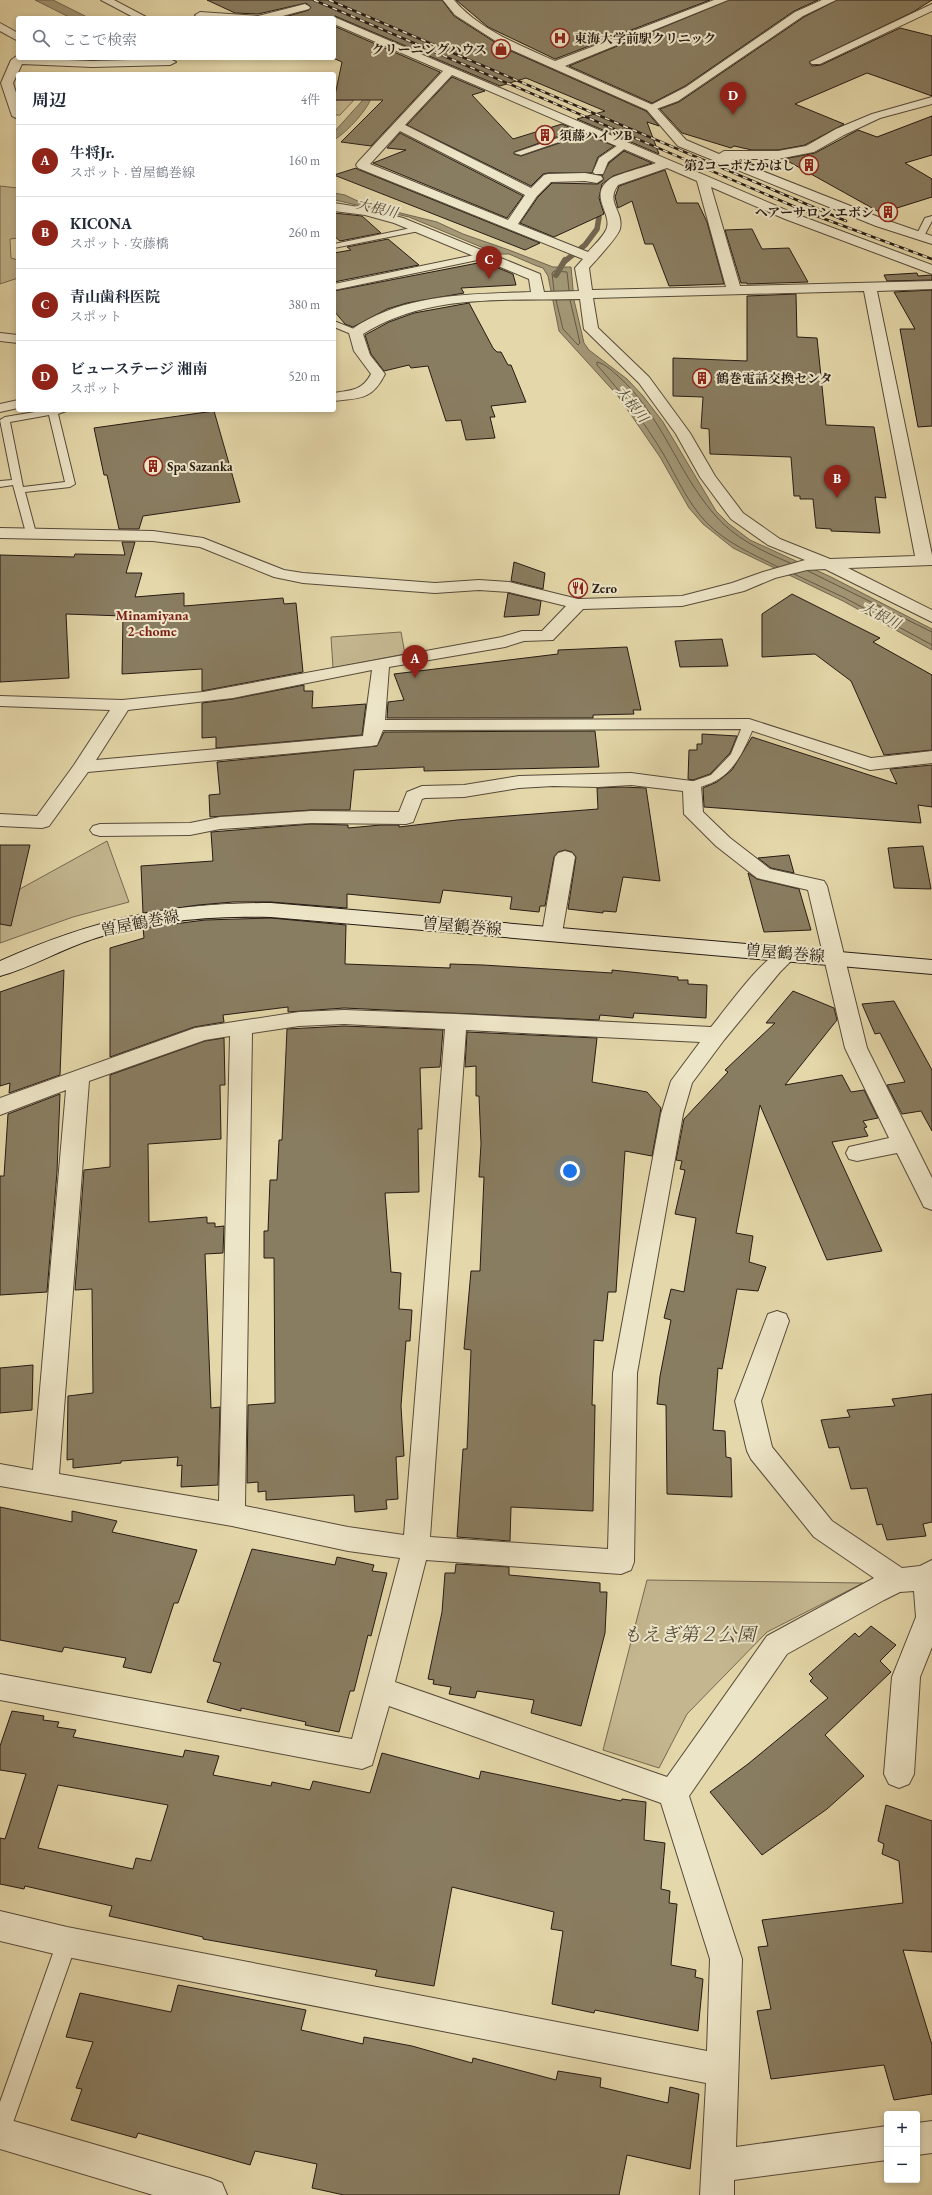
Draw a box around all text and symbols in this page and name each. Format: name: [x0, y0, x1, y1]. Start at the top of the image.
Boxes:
search box: [16, 16, 336, 60]
icon: search: [30, 27, 52, 49]
hospital icon: 東海大学前駅クリニック: [549, 27, 571, 49]
text: ここで検索: [62, 30, 137, 49]
place label: 東海大学前駅クリニック: [574, 30, 716, 47]
shop icon: クリーニングハウス: [490, 38, 512, 60]
place label: クリーニングハウス: [371, 41, 487, 58]
pin: D: [720, 82, 746, 115]
text: 周辺: [32, 89, 66, 111]
text: 4件: [301, 91, 320, 108]
building icon: 須藤ハイツB: [534, 124, 556, 146]
place label: 須藤ハイツB: [559, 127, 632, 144]
text: 牛将Jr.: [70, 143, 114, 162]
text: A: [40, 152, 50, 169]
text: 160 m: [289, 152, 320, 169]
building icon: 第2コーポたかはし: [798, 154, 820, 176]
place label: 第2コーポたかはし: [684, 157, 795, 174]
text: スポット · 曽屋鶴巻線: [70, 164, 195, 181]
water label: 大根川: [354, 194, 401, 222]
building icon: ヘアーサロン エボシ: [877, 201, 899, 223]
place label: ヘアーサロン エボシ: [755, 204, 874, 221]
text: KICONA: [70, 214, 132, 233]
text: B: [41, 224, 49, 241]
text: 260 m: [289, 224, 320, 241]
text: スポット · 安藤橋: [70, 235, 169, 252]
pin: C: [476, 246, 502, 279]
text: 青山歯科医院: [70, 287, 160, 306]
text: C: [40, 296, 50, 313]
text: 380 m: [289, 296, 320, 313]
text: スポット: [70, 308, 122, 325]
text: ビューステージ 湘南: [70, 359, 207, 378]
building icon: 鶴巻電話交換センタ: [691, 367, 713, 389]
text: D: [40, 368, 50, 385]
text: 520 m: [289, 368, 320, 385]
place label: 鶴巻電話交換センタ: [716, 370, 832, 387]
text: スポット: [70, 380, 122, 397]
water label: 大根川: [612, 382, 653, 428]
building icon: Spa Sazanka: [142, 455, 164, 477]
place label: Spa Sazanka: [167, 458, 233, 475]
pin: B: [824, 465, 850, 498]
restaurant icon: Zero: [567, 577, 589, 599]
place label: Zero: [592, 580, 617, 597]
water label: 大根川: [858, 597, 906, 633]
district label: Minamiyana 2-chome: [115, 606, 189, 640]
pin: A: [402, 645, 428, 678]
street label: 曽屋鶴巻線: [99, 905, 181, 941]
street label: 曽屋鶴巻線: [421, 912, 503, 940]
street label: 曽屋鶴巻線: [744, 939, 826, 967]
your location: [560, 1161, 580, 1181]
park label: もえぎ第２公園: [622, 1622, 758, 1647]
map controls: [884, 2111, 920, 2183]
button: +: [884, 2111, 920, 2147]
button: −: [884, 2147, 920, 2183]

